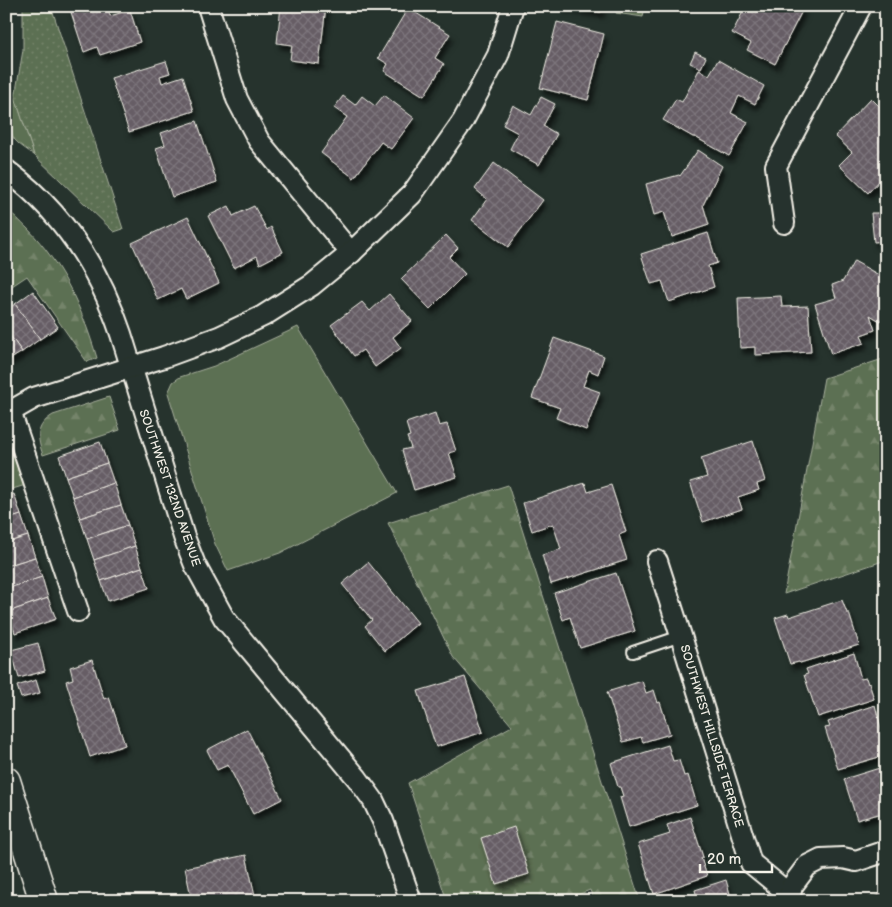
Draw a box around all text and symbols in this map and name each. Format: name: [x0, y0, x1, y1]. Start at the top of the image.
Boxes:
street label: SOUTHWEST 132ND AVENUE: [136, 408, 204, 569]
street label: SOUTHWEST HILLSIDE TERRACE: [677, 643, 747, 829]
scale bar: [700, 842, 772, 874]
text: 20 m: [707, 850, 741, 869]

